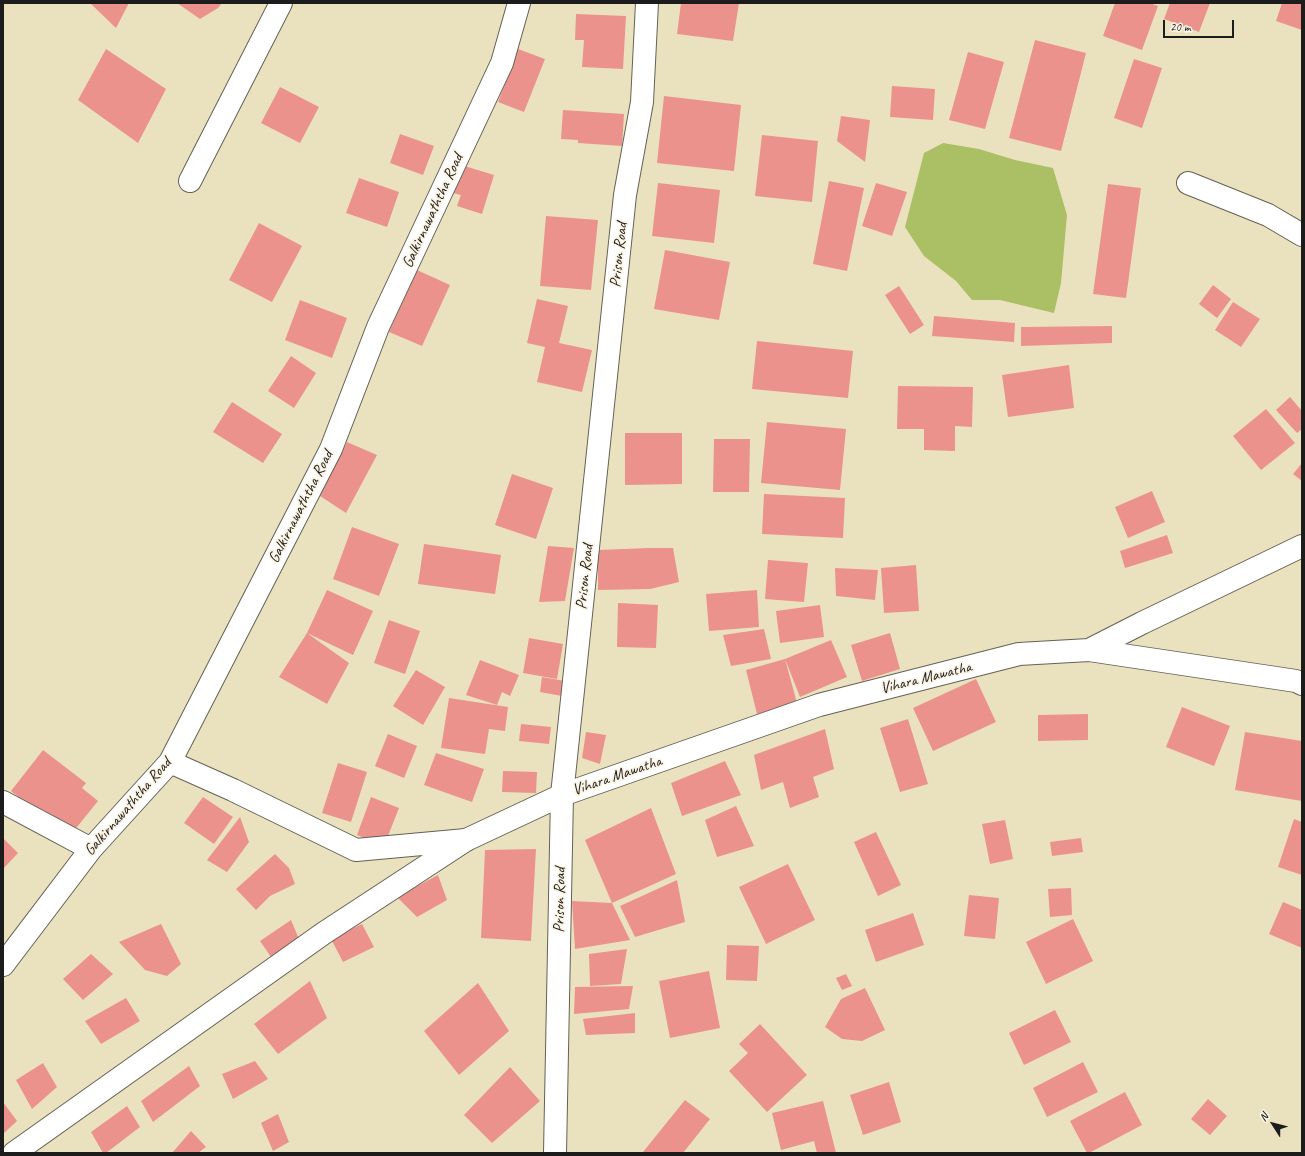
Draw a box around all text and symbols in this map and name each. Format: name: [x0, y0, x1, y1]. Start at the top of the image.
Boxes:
scale bar: [1165, 12, 1236, 38]
text: 20 m: [1170, 19, 1190, 35]
street label: Galkirnawaththa Road: [398, 151, 468, 271]
street label: Prison Road: [606, 222, 632, 288]
street label: Galkirnawaththa Road: [264, 448, 338, 566]
street label: Prison Road: [572, 544, 598, 610]
street label: Vihara Mawatha: [879, 657, 973, 699]
street label: Vihara Mawatha: [570, 752, 664, 800]
street label: Galkirnawaththa Road: [80, 754, 176, 860]
street label: Prison Road: [550, 867, 570, 933]
north arrow: [1253, 1104, 1293, 1144]
text: N: [1256, 1110, 1271, 1124]

